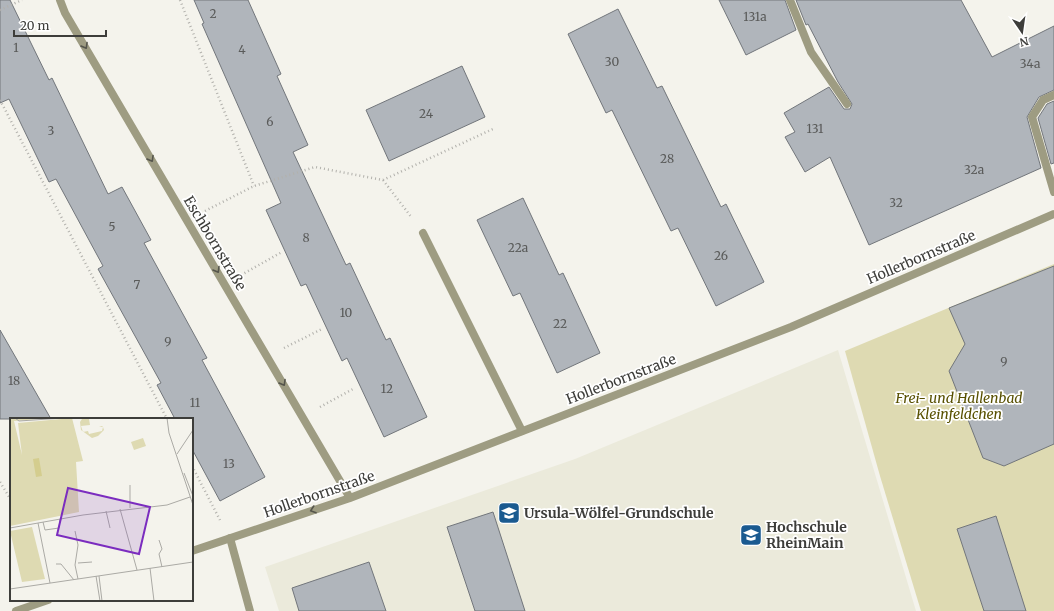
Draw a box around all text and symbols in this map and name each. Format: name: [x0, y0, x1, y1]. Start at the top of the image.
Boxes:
house number: 2: [209, 6, 217, 21]
house number: 131a: [743, 9, 767, 24]
scale bar: [14, 12, 106, 38]
north arrow: [1002, 12, 1042, 52]
text: 20 m: [20, 18, 49, 33]
text: N: [1018, 34, 1030, 50]
house number: 1: [13, 40, 19, 55]
one-way arrow: [81, 42, 88, 50]
house number: 4: [238, 42, 246, 57]
house number: 30: [605, 54, 619, 69]
house number: 34a: [1020, 56, 1041, 71]
house number: 24: [419, 106, 434, 121]
house number: 6: [266, 114, 274, 129]
house number: 131: [807, 121, 824, 136]
house number: 3: [48, 123, 55, 138]
house number: 28: [660, 151, 674, 166]
one-way arrow: [146, 155, 153, 162]
house number: 32a: [964, 162, 985, 177]
street label: Eschbornstraße: [180, 192, 250, 294]
house number: 32: [889, 195, 903, 210]
house number: 5: [108, 219, 116, 234]
street label: Hollerbornstraße: [864, 226, 978, 288]
house number: 8: [302, 230, 310, 245]
house number: 22a: [508, 240, 529, 255]
house number: 26: [714, 248, 728, 263]
one-way arrow: [212, 266, 220, 273]
house number: 7: [134, 277, 141, 292]
house number: 10: [340, 305, 353, 320]
house number: 22: [553, 316, 567, 331]
house number: 9: [164, 334, 172, 349]
street label: Hollerbornstraße: [564, 350, 678, 408]
house number: 9: [1000, 354, 1008, 369]
house number: 18: [8, 373, 20, 388]
one-way arrow: [278, 379, 285, 386]
house number: 12: [381, 381, 393, 396]
park label: Frei- und Hallenbad Kleinfeldchen: [894, 389, 1023, 423]
house number: 11: [190, 395, 201, 410]
inset map: [10, 418, 193, 601]
house number: 13: [223, 456, 235, 471]
street label: Hollerbornstraße: [261, 467, 377, 521]
school or university icon: Ursula-Wölfel-Grundschule: [496, 500, 522, 526]
place label: Ursula-Wölfel-Grundschule: [524, 504, 714, 522]
one-way arrow: [309, 506, 316, 514]
place label: Hochschule RheinMain: [766, 518, 847, 552]
school or university icon: Hochschule RheinMain: [738, 522, 764, 548]

